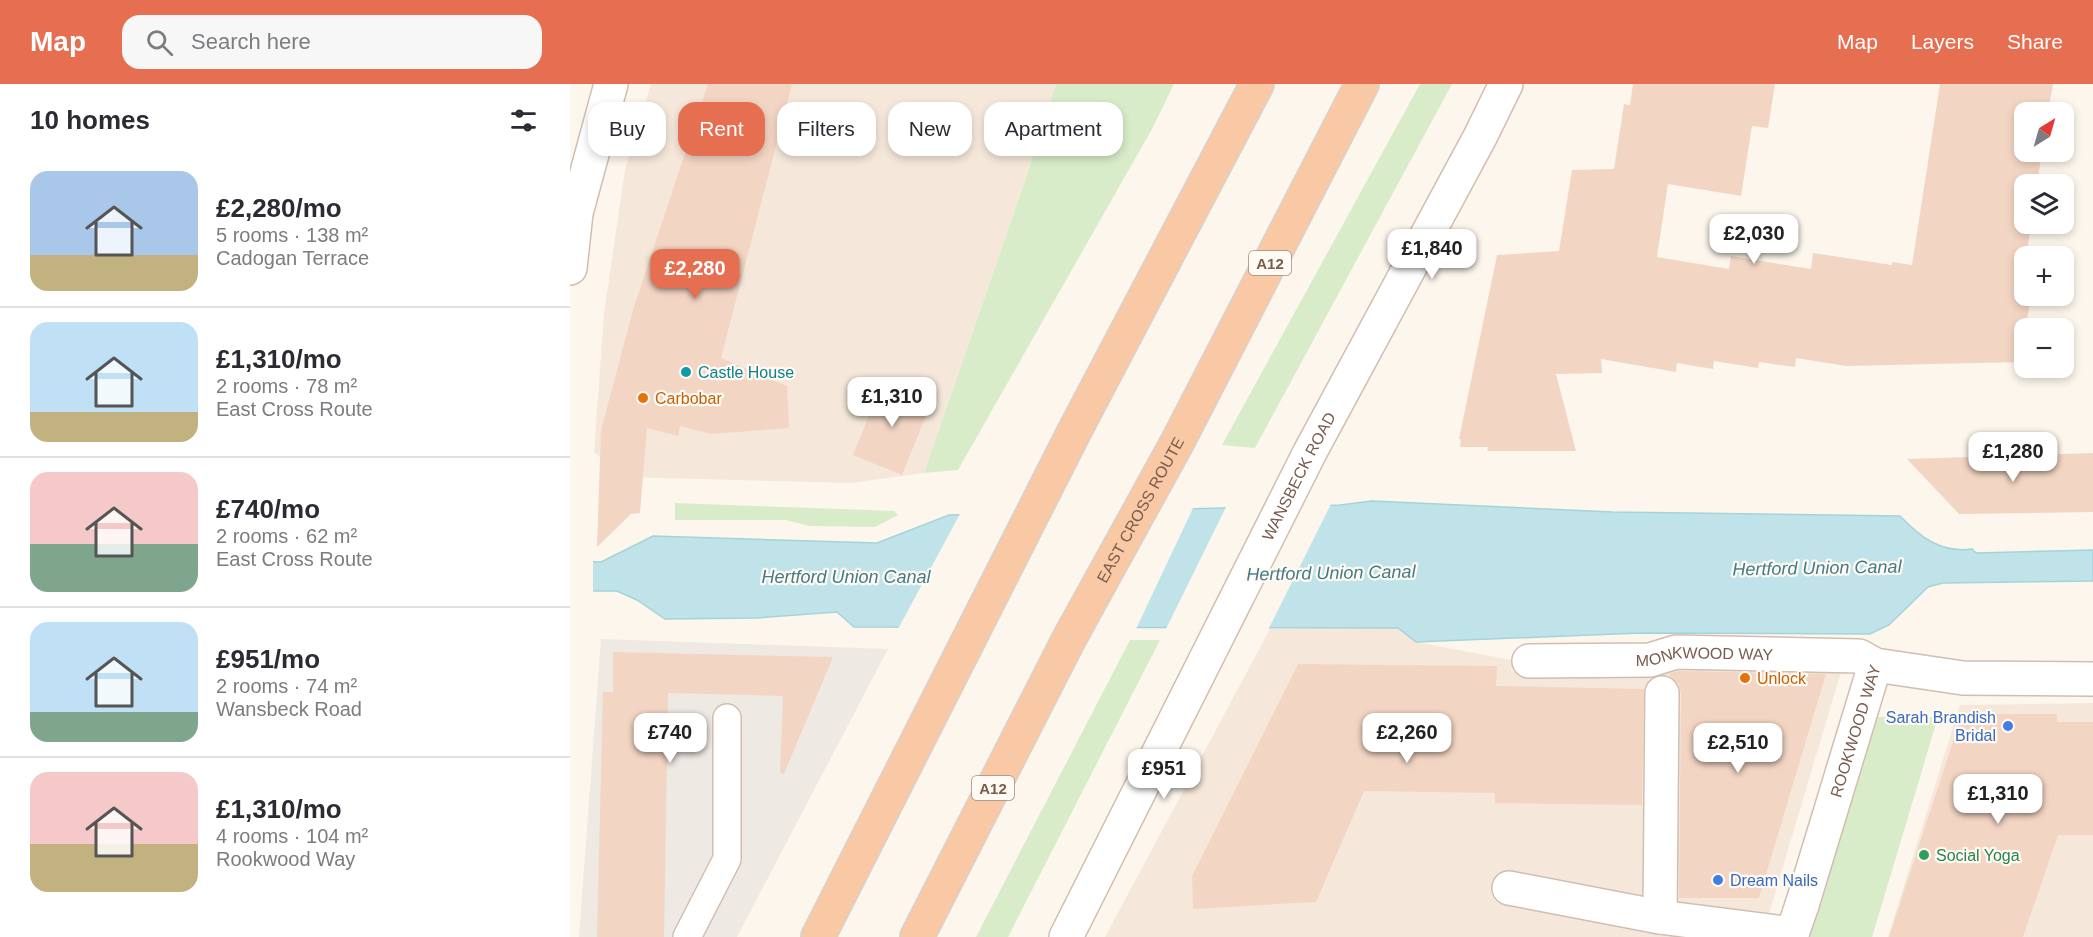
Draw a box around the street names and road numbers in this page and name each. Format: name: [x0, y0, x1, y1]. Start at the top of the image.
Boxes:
road number: A12: [1249, 251, 1291, 275]
street label: WANSBECK ROAD: [1258, 409, 1338, 543]
street label: EAST CROSS ROUTE: [1093, 434, 1187, 585]
street label: MONKWOOD WAY: [1636, 643, 1774, 669]
street label: ROOKWOOD WAY: [1827, 662, 1883, 799]
road number: A12: [972, 776, 1014, 800]

